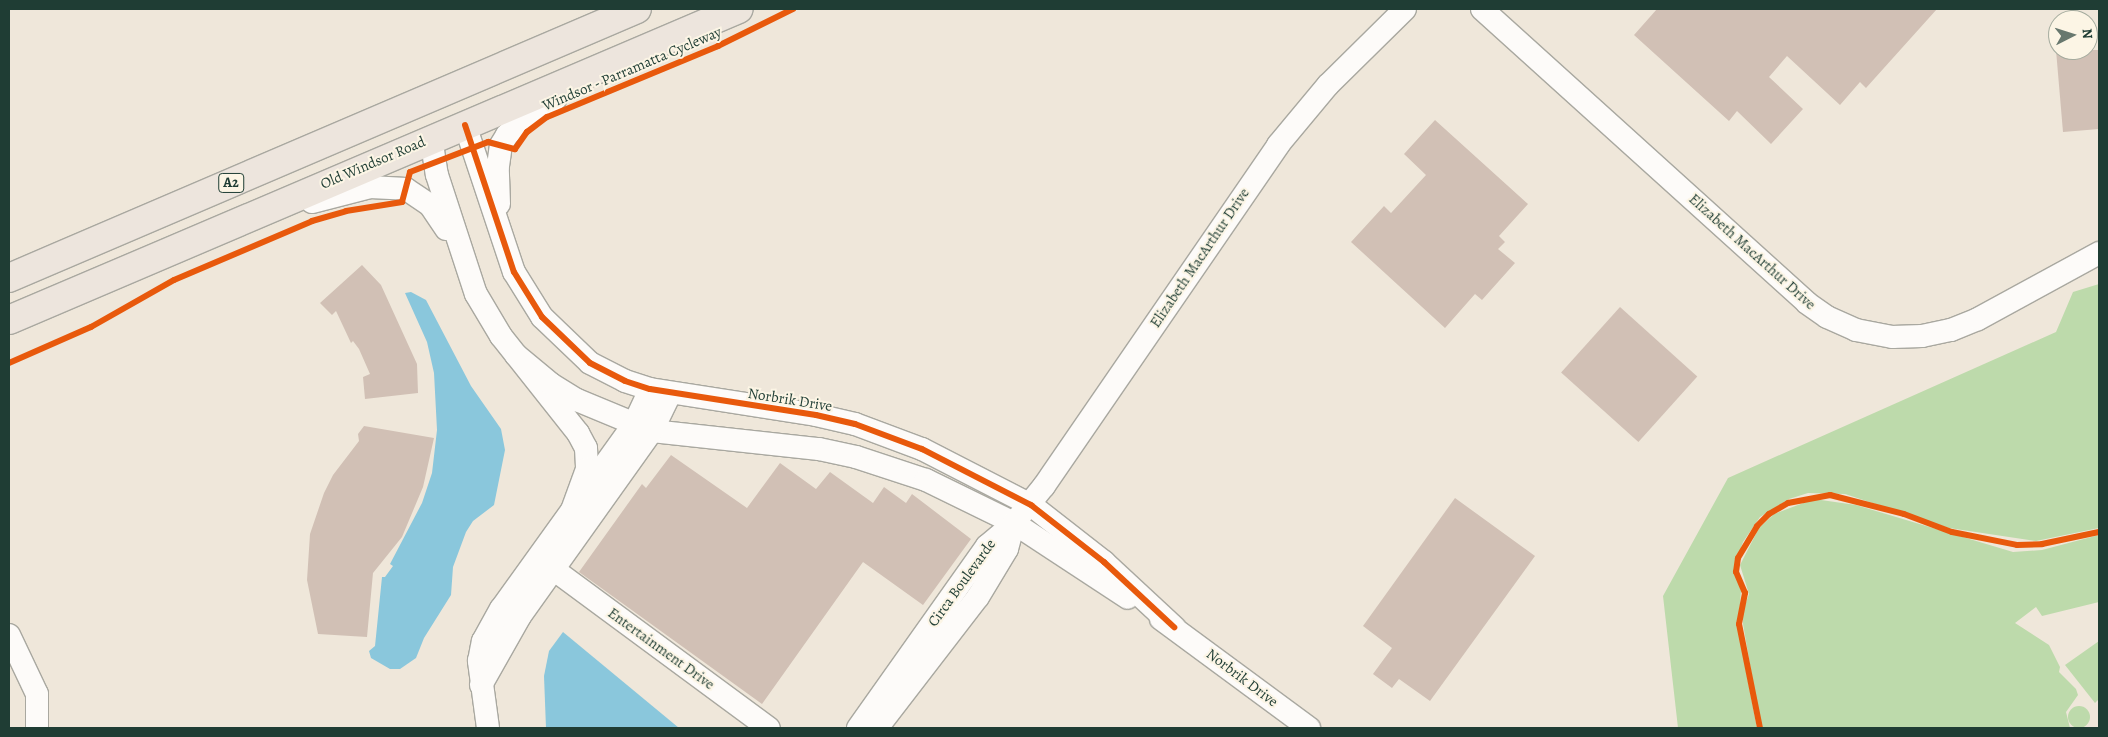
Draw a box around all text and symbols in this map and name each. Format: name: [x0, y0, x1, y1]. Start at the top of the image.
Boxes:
north arrow: [2048, 10, 2098, 60]
street label: Windsor - Parramatta Cycleway: [539, 23, 725, 115]
text: N: [2078, 28, 2097, 40]
street label: Old Windsor Road: [318, 133, 428, 193]
road number: A2: [217, 172, 245, 194]
street label: Elizabeth MacArthur Drive: [1147, 185, 1253, 331]
street label: Elizabeth MacArthur Drive: [1685, 190, 1819, 314]
street label: Norbrik Drive: [746, 384, 834, 416]
street label: Circa Boulevarde: [924, 536, 1000, 630]
street label: Entertainment Drive: [604, 604, 718, 694]
street label: Norbrik Drive: [1202, 645, 1282, 711]

